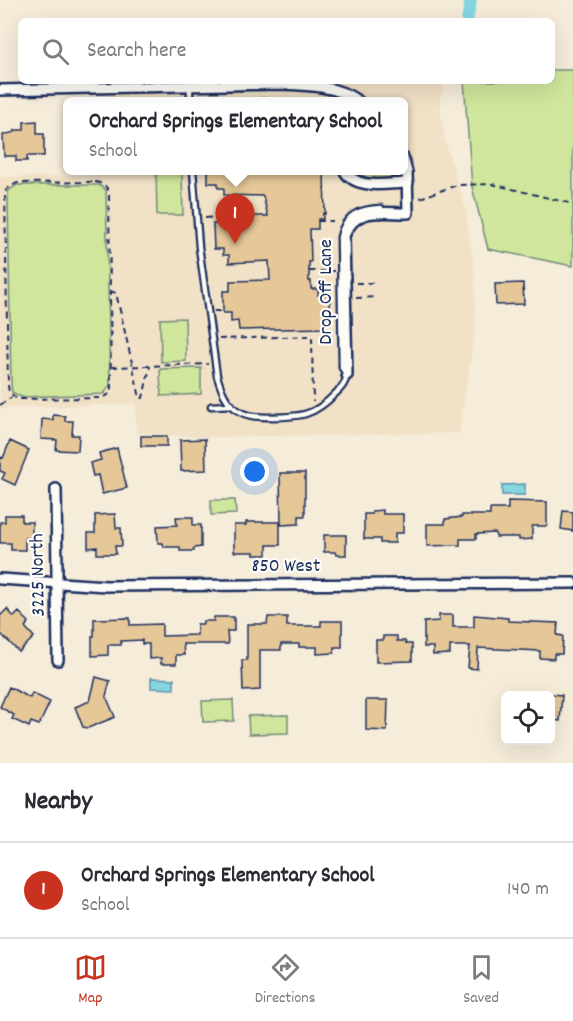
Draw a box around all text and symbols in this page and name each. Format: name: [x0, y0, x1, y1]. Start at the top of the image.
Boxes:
search box: [18, 18, 555, 84]
icon: search: [39, 35, 72, 68]
text: Search here: [87, 36, 186, 67]
popup: [63, 97, 408, 175]
text: Orchard Springs Elementary School: [89, 107, 382, 138]
text: School: [89, 138, 137, 166]
pin: 1: [216, 194, 254, 244]
street label: Drop Off Lane: [313, 239, 341, 345]
your location: [240, 457, 269, 486]
street label: 3225 North: [24, 533, 54, 617]
street label: 850 West: [252, 553, 320, 581]
map controls: [501, 691, 555, 745]
button: locate: [501, 691, 555, 745]
text: Nearby: [24, 784, 92, 821]
text: Orchard Springs Elementary School: [81, 861, 375, 892]
text: 1: [41, 876, 46, 904]
text: 140 m: [507, 876, 549, 904]
text: School: [81, 892, 130, 920]
tab: Map: [74, 951, 107, 1010]
tab: Directions: [255, 951, 315, 1010]
tab: Saved: [463, 951, 499, 1010]

